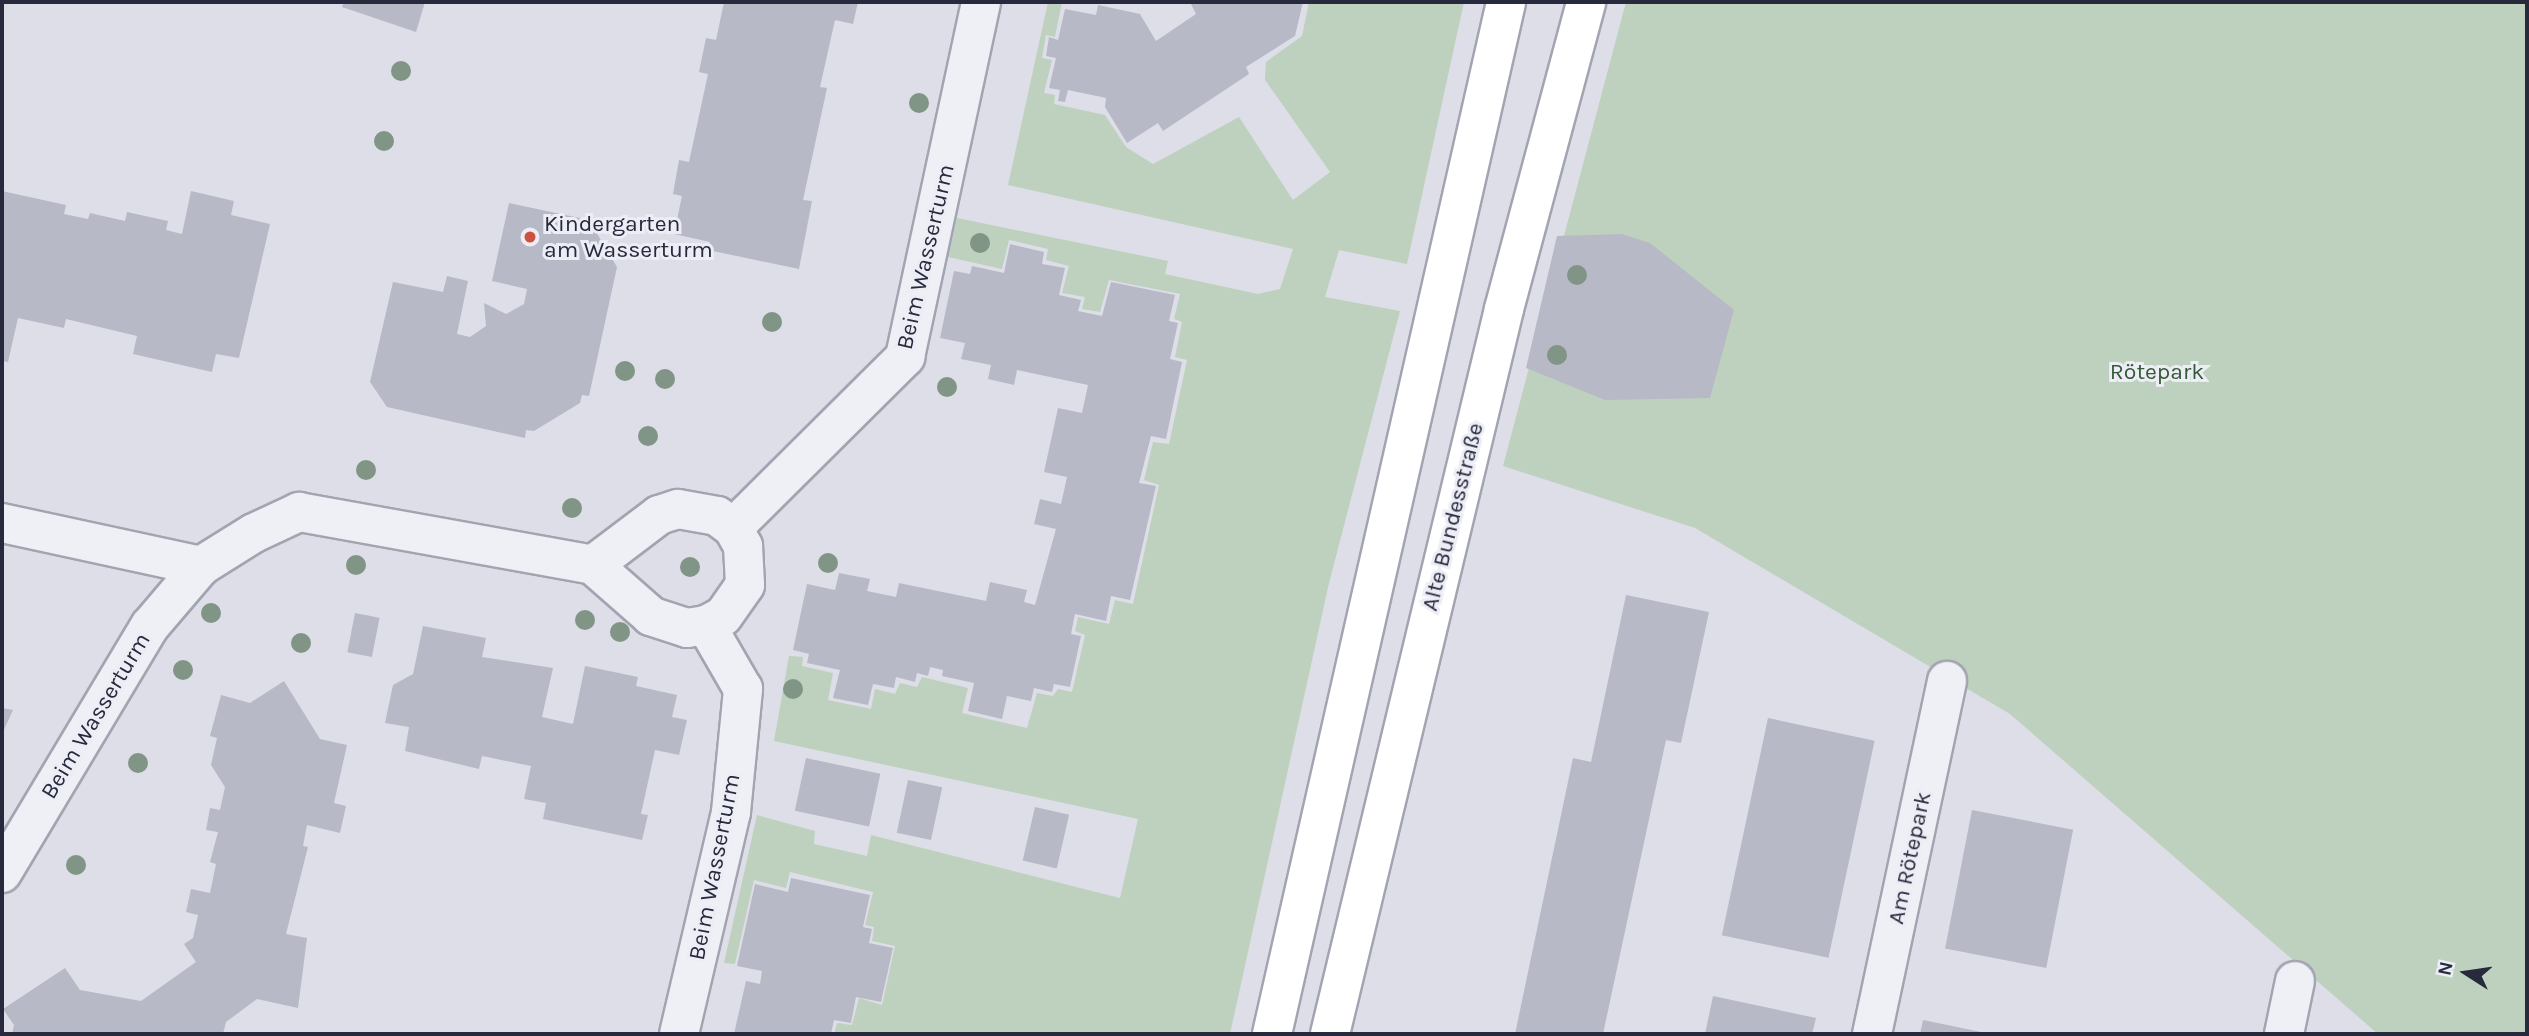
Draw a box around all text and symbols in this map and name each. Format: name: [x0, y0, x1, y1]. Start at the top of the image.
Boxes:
street label: Beim Wasserturm: [891, 162, 961, 352]
place label: Kindergarten am Wasserturm: [544, 210, 713, 264]
marker: Kindergarten am Wasserturm: [522, 229, 538, 245]
park label: Rötepark: [2110, 358, 2204, 386]
street label: Alte Bundesstraße: [1416, 420, 1490, 614]
street label: Beim Wasserturm: [35, 628, 157, 804]
street label: Beim Wasserturm: [683, 772, 747, 962]
street label: Am Rötepark: [1882, 789, 1938, 927]
north arrow: [2431, 938, 2501, 1008]
text: N: [2433, 960, 2458, 978]

